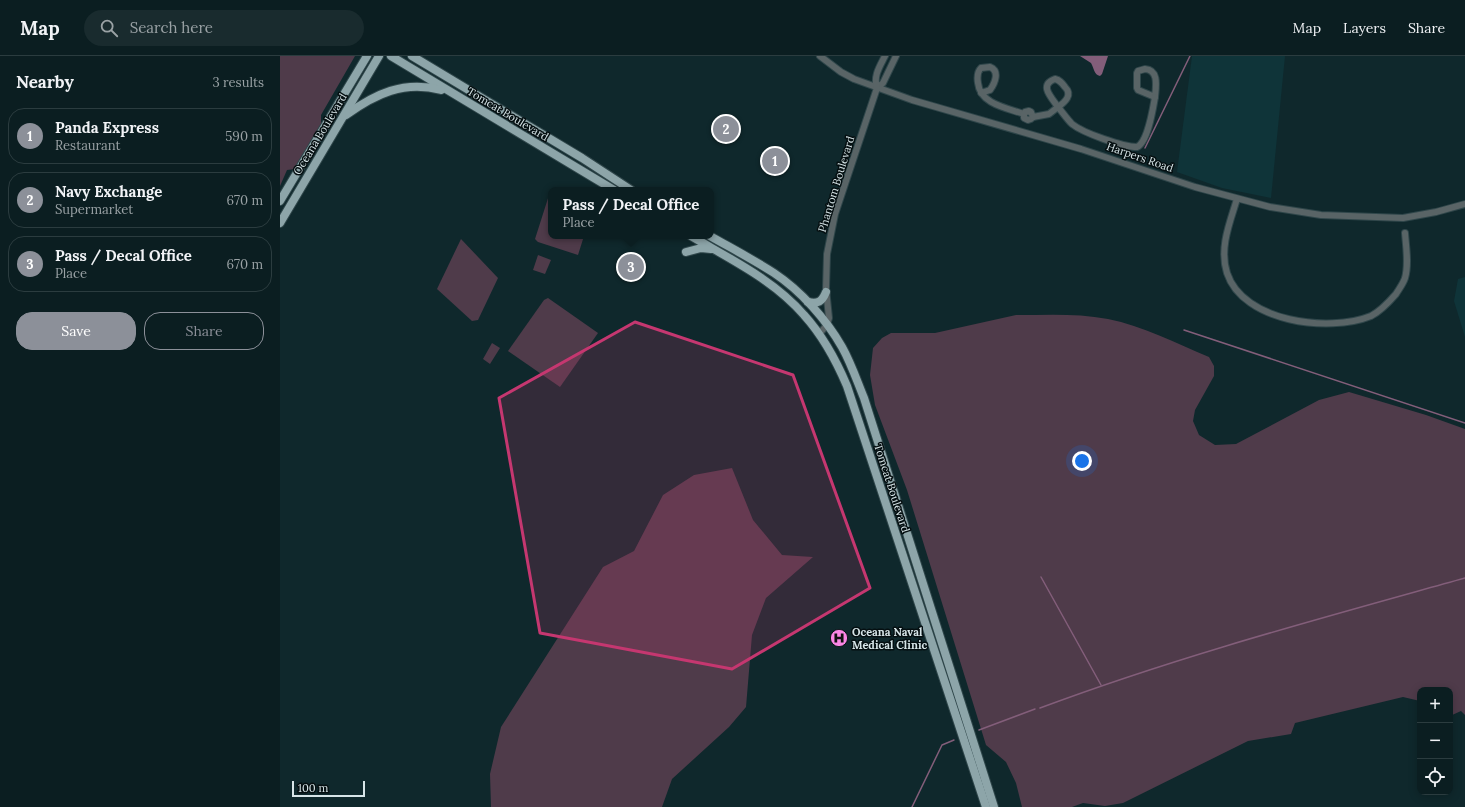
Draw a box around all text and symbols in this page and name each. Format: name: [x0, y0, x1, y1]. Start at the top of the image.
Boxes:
search box: [84, 10, 364, 46]
text: Map: [20, 16, 60, 40]
icon: search: [98, 17, 120, 39]
text: Search here: [130, 18, 213, 37]
text: Map: [1293, 19, 1321, 37]
text: Layers: [1343, 19, 1386, 37]
text: Share: [1408, 19, 1445, 37]
text: Nearby: [16, 71, 74, 93]
text: 3 results: [212, 74, 264, 91]
street label: Tomcat Boulevard: [465, 84, 552, 144]
street label: Oceana Boulevard: [290, 90, 350, 177]
pin: 2: [713, 114, 739, 144]
text: Panda Express: [55, 118, 159, 137]
text: 1: [27, 128, 33, 145]
text: 590 m: [225, 128, 263, 145]
street label: Phantom Boulevard: [815, 134, 857, 234]
text: Restaurant: [55, 137, 121, 154]
street label: Harpers Road: [1105, 139, 1176, 175]
pin: 1: [762, 146, 788, 176]
text: Navy Exchange: [55, 182, 162, 201]
popup: [548, 187, 714, 239]
text: 2: [27, 192, 33, 209]
text: 670 m: [226, 192, 263, 209]
text: Pass / Decal Office: [563, 195, 699, 214]
text: Supermarket: [55, 201, 133, 218]
text: Place: [563, 214, 595, 231]
text: Pass / Decal Office: [55, 246, 192, 265]
pin: 3: [618, 252, 644, 282]
text: 3: [26, 256, 34, 273]
text: 670 m: [226, 256, 263, 273]
text: Place: [55, 265, 87, 282]
button: Save: [16, 312, 136, 350]
button: Share: [144, 312, 264, 350]
street label: Tomcat Boulevard: [871, 442, 913, 535]
your location: [1072, 451, 1092, 471]
place label: Oceana Naval Medical Clinic: [852, 625, 928, 652]
hospital icon: Oceana Naval Medical Clinic: [829, 628, 849, 648]
map controls: [1417, 687, 1453, 795]
button: +: [1417, 687, 1453, 723]
button: −: [1417, 723, 1453, 759]
button: locate: [1417, 759, 1453, 795]
scale bar: [292, 779, 365, 798]
text: 100 m: [298, 781, 328, 795]

